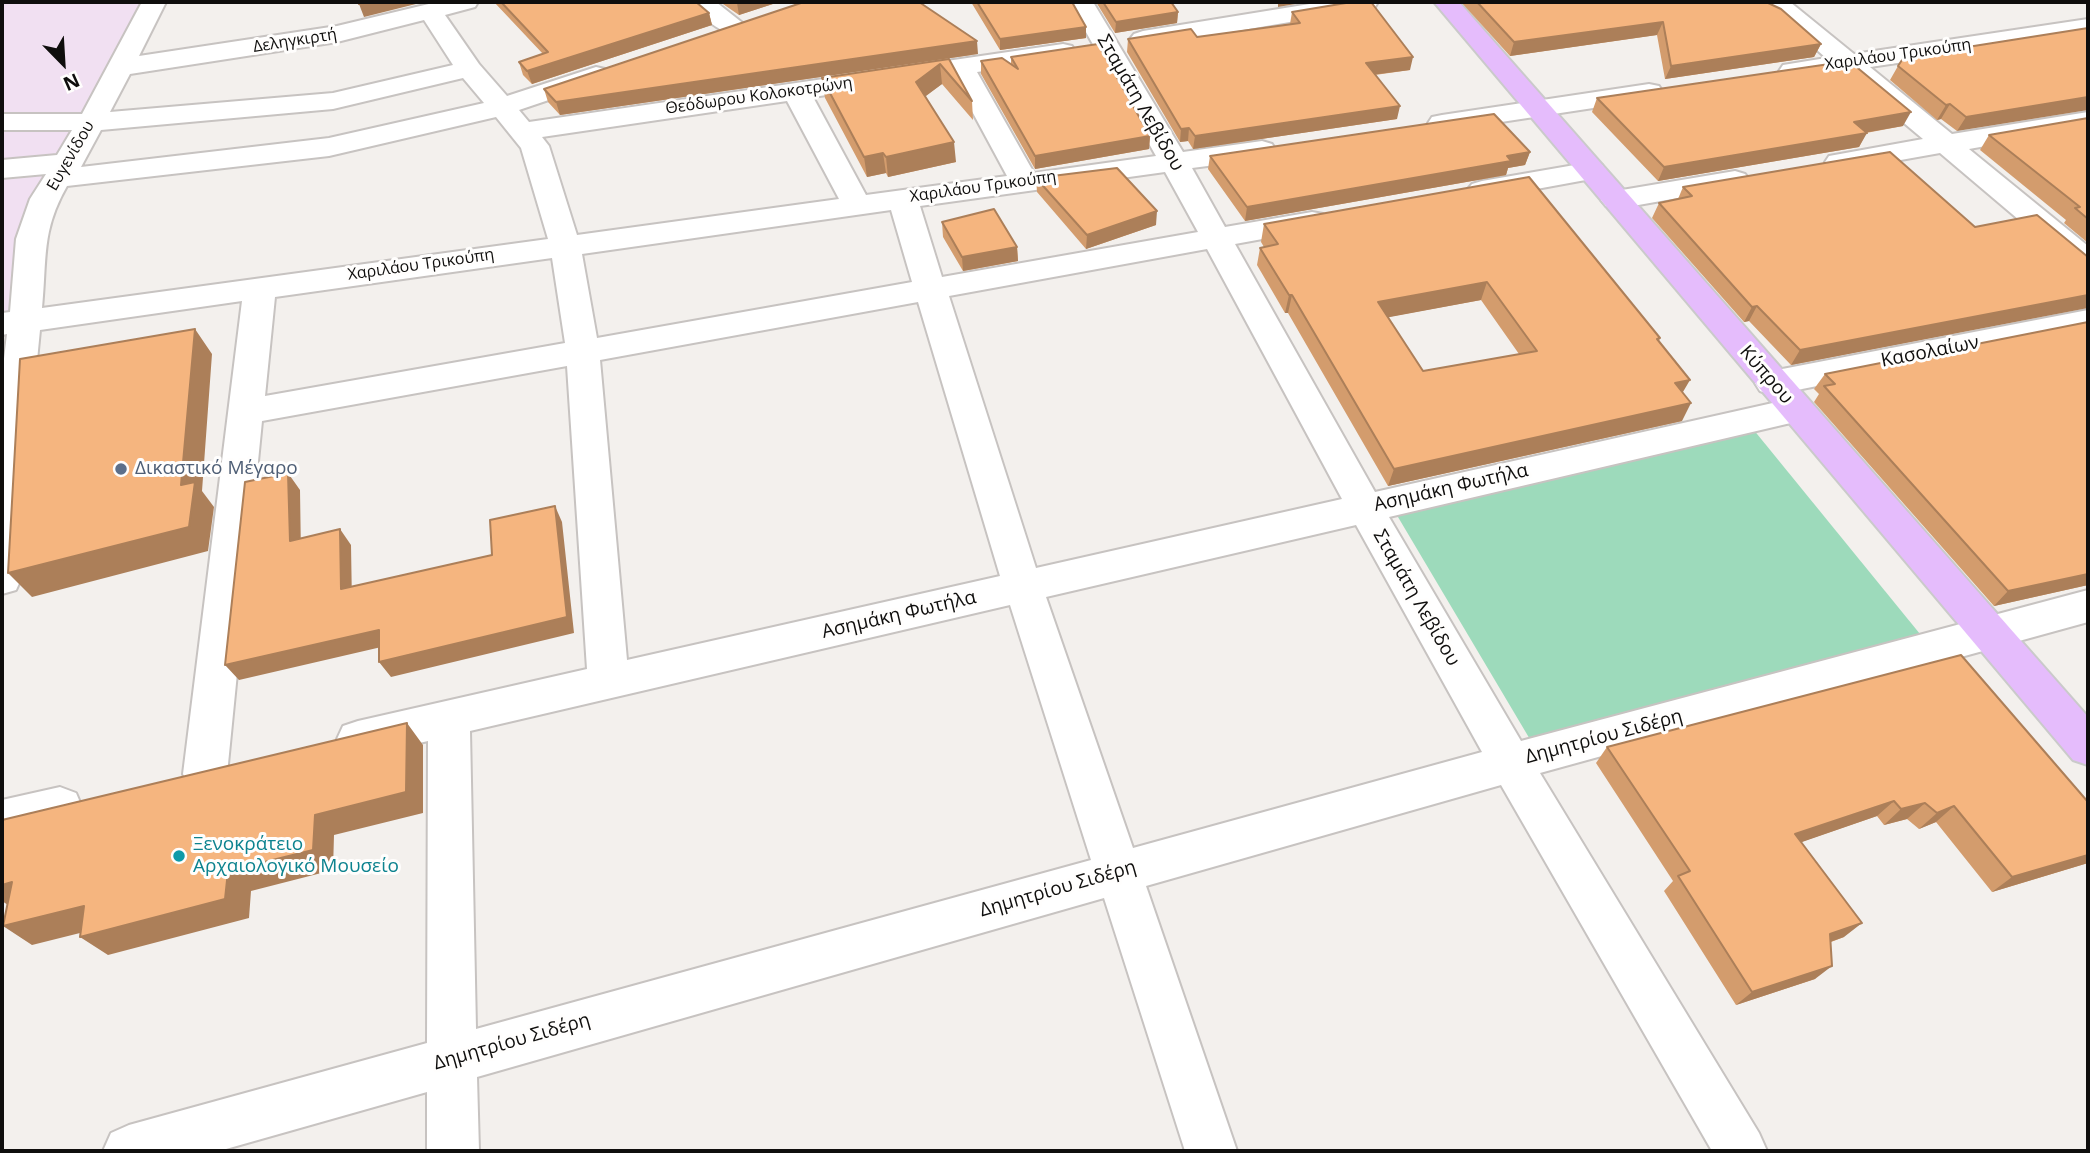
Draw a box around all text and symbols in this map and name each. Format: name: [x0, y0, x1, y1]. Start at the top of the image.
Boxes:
street label: Δεληγκιρτή: [252, 25, 338, 57]
north arrow: [28, 28, 98, 98]
street label: Σταμάτη Λεβίδου: [1092, 31, 1188, 175]
street label: Χαριλάου Τρικούπη: [1823, 35, 1973, 75]
text: N: [59, 67, 84, 97]
street label: Θεόδωρου Κολοκοτρώνη: [664, 73, 854, 119]
street label: Ευγενίδου: [43, 118, 99, 194]
street label: Χαριλάου Τρικούπη: [908, 167, 1058, 207]
street label: Χαριλάου Τρικούπη: [346, 245, 496, 285]
street label: Κασολαίων: [1879, 331, 1981, 373]
street label: Κύπρου: [1734, 341, 1798, 409]
place label: Δικαστικό Μέγαρο: [135, 458, 298, 480]
street label: Ασημάκη Φωτήλα: [1372, 459, 1530, 517]
marker: Δικαστικό Μέγαρο: [113, 461, 129, 477]
street label: Σταμάτη Λεβίδου: [1368, 526, 1464, 670]
street label: Ασημάκη Φωτήλα: [820, 586, 978, 644]
street label: Δημητρίου Σιδέρη: [1523, 705, 1685, 769]
place label: Ξενοκράτειο Αρχαιολογικό Μουσείο: [193, 834, 399, 878]
marker: Ξενοκράτειο Αρχαιολογικό Μουσείο: [171, 848, 187, 864]
street label: Δημητρίου Σιδέρη: [977, 856, 1139, 922]
street label: Δημητρίου Σιδέρη: [431, 1009, 593, 1075]

